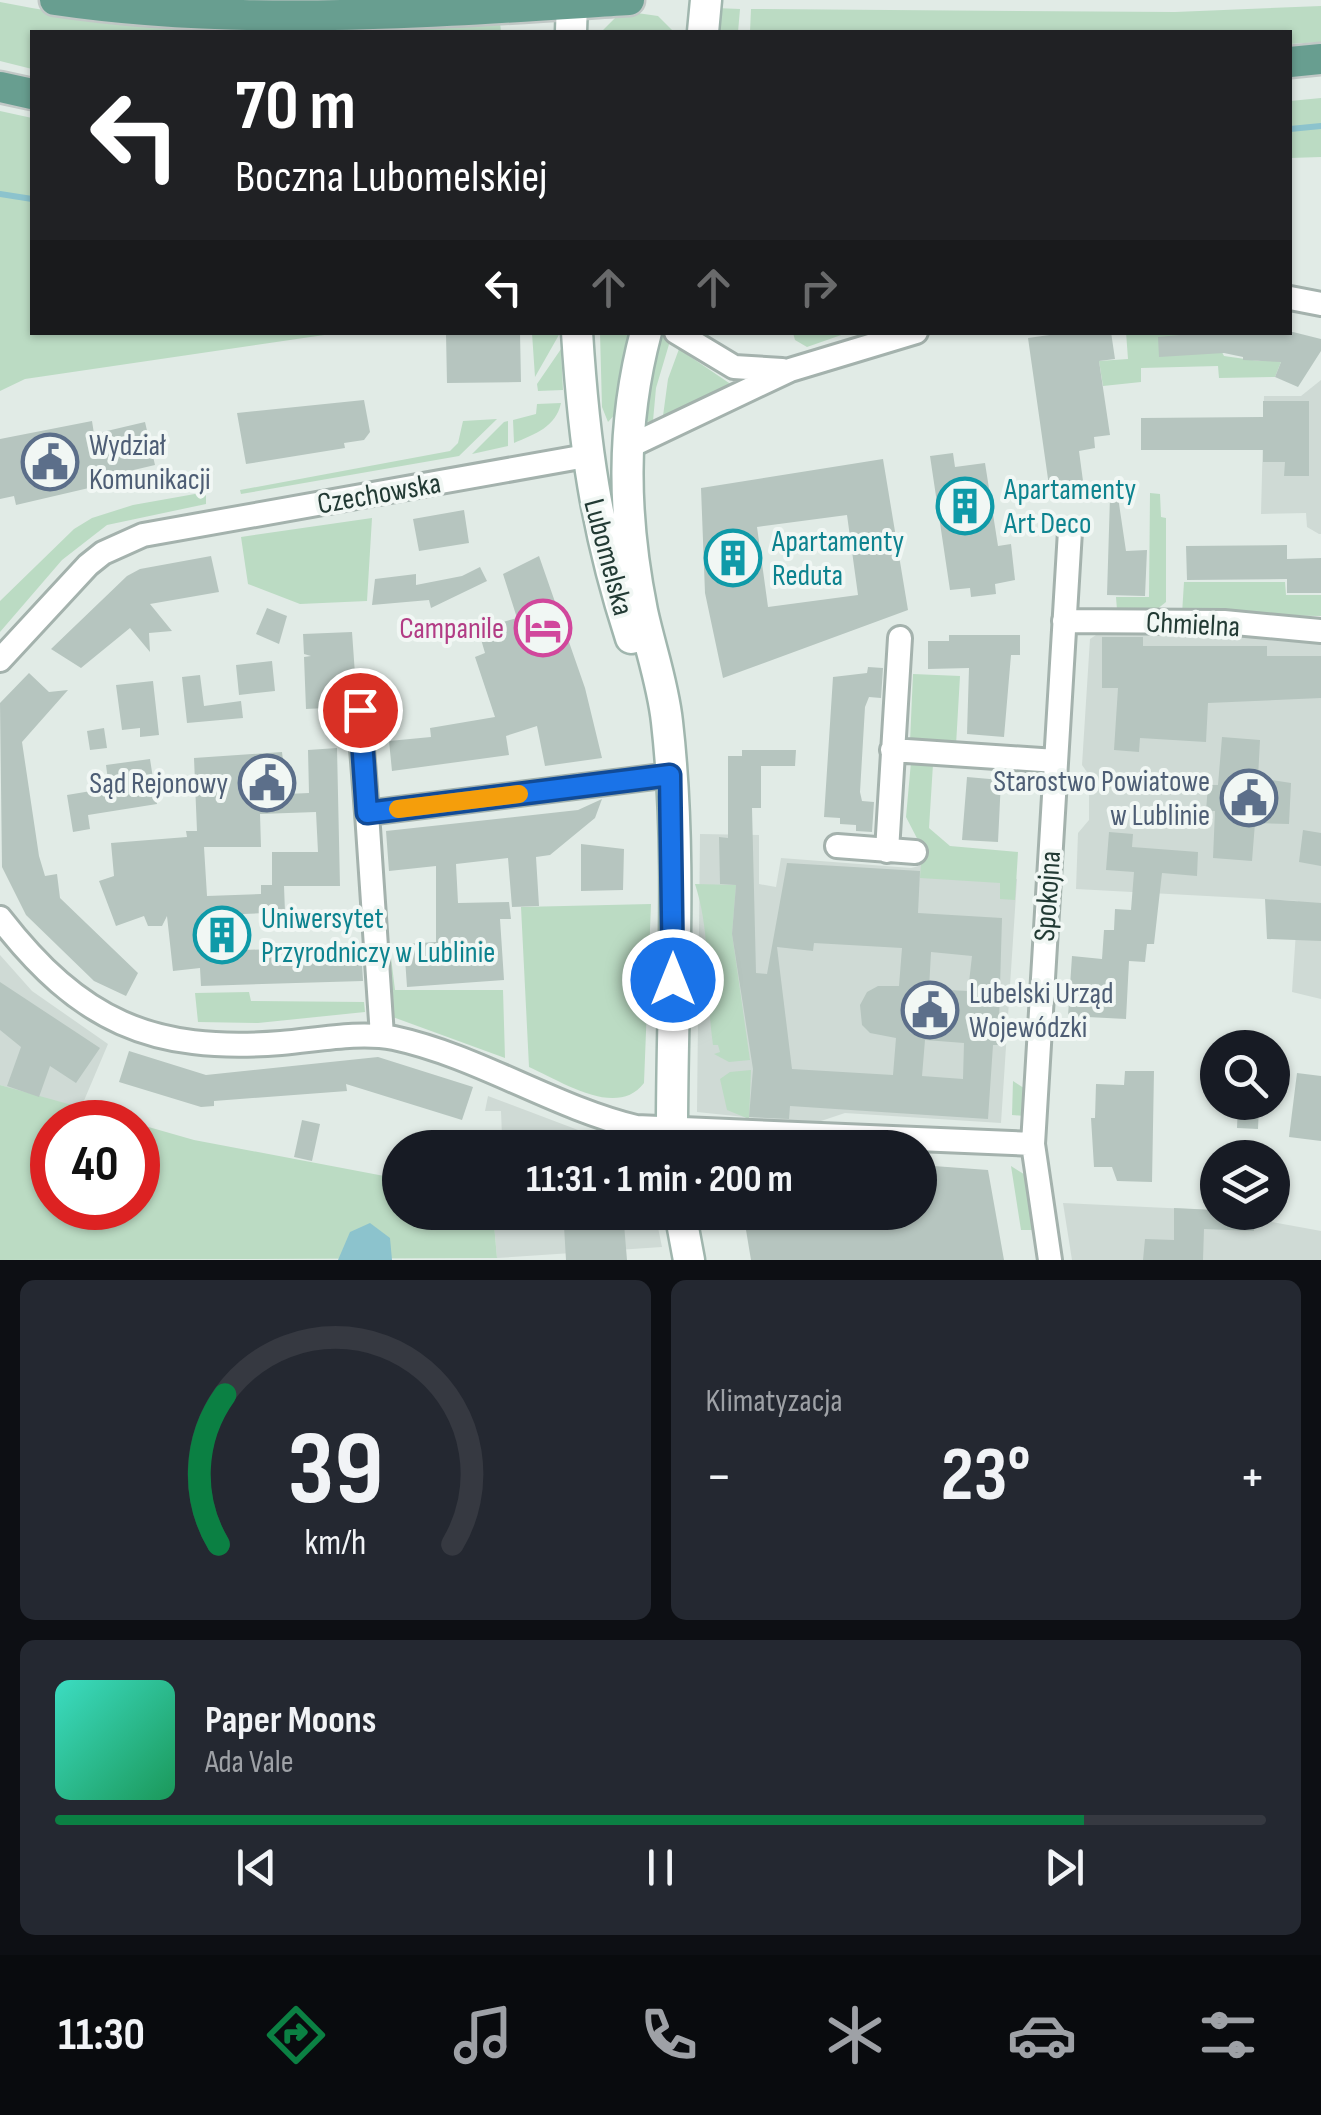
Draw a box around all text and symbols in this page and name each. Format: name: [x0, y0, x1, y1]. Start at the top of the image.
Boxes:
text: 70 m: [235, 65, 356, 149]
icon: left: [70, 70, 200, 200]
text: Boczna Lubomelskiej: [235, 150, 547, 205]
icon: left: [476, 260, 531, 315]
icon: ahead: [581, 260, 636, 315]
icon: ahead: [686, 260, 741, 315]
icon: right: [791, 260, 846, 315]
place label: Wydział Komunikacji: [89, 428, 211, 498]
public building icon: Wydział Komunikacji: [20, 432, 80, 492]
street label: Czechowska: [315, 465, 444, 523]
place label: Apartamenty Art Deco: [1003, 472, 1136, 542]
building icon: Apartamenty Art Deco: [935, 476, 995, 536]
street label: Lubomelska: [575, 495, 641, 620]
place label: Apartamenty Reduta: [771, 524, 904, 594]
building icon: Apartamenty Reduta: [703, 528, 763, 588]
hotel icon: Campanile: [513, 598, 573, 658]
street label: Chmielna: [1145, 605, 1241, 645]
place label: Campanile: [399, 611, 504, 647]
pin: [318, 668, 403, 753]
icon: arrive: [333, 683, 388, 738]
public building icon: Sąd Rejonowy: [237, 753, 297, 813]
place label: Starostwo Powiatowe w Lublinie: [993, 764, 1210, 834]
place label: Sąd Rejonowy: [89, 766, 228, 802]
public building icon: Starostwo Powiatowe w Lublinie: [1219, 768, 1279, 828]
street label: Spokojna: [1027, 849, 1069, 943]
place label: Uniwersytet Przyrodniczy w Lublinie: [261, 901, 495, 971]
building icon: Uniwersytet Przyrodniczy w Lublinie: [192, 905, 252, 965]
position arrow: [621, 928, 725, 1032]
place label: Lubelski Urząd Wojewódzki: [969, 976, 1114, 1046]
public building icon: Lubelski Urząd Wojewódzki: [900, 980, 960, 1040]
map controls: [1200, 1030, 1290, 1230]
button: search: [1200, 1030, 1290, 1120]
speed limit sign: 40: [30, 1100, 160, 1230]
button: layers: [1200, 1140, 1290, 1230]
text: 11:31 · 1 min · 200 m: [526, 1157, 793, 1202]
text: Klimatyzacja: [706, 1382, 843, 1421]
text: 39: [287, 1408, 383, 1533]
text: 23°: [941, 1431, 1031, 1522]
text: −: [706, 1444, 732, 1511]
text: +: [1239, 1444, 1266, 1511]
text: km/h: [304, 1522, 366, 1565]
text: Paper Moons: [205, 1698, 376, 1743]
text: Ada Vale: [205, 1743, 294, 1782]
icon: previous: [229, 1840, 284, 1895]
icon: pause: [633, 1840, 688, 1895]
icon: next: [1037, 1840, 1092, 1895]
icon: directions: [261, 2000, 331, 2070]
icon: music: [448, 2000, 518, 2070]
icon: phone: [634, 2000, 704, 2070]
icon: climate: [820, 2000, 890, 2070]
icon: car: [1007, 2000, 1077, 2070]
icon: filters: [1193, 2000, 1263, 2070]
text: 11:30: [58, 2008, 145, 2063]

